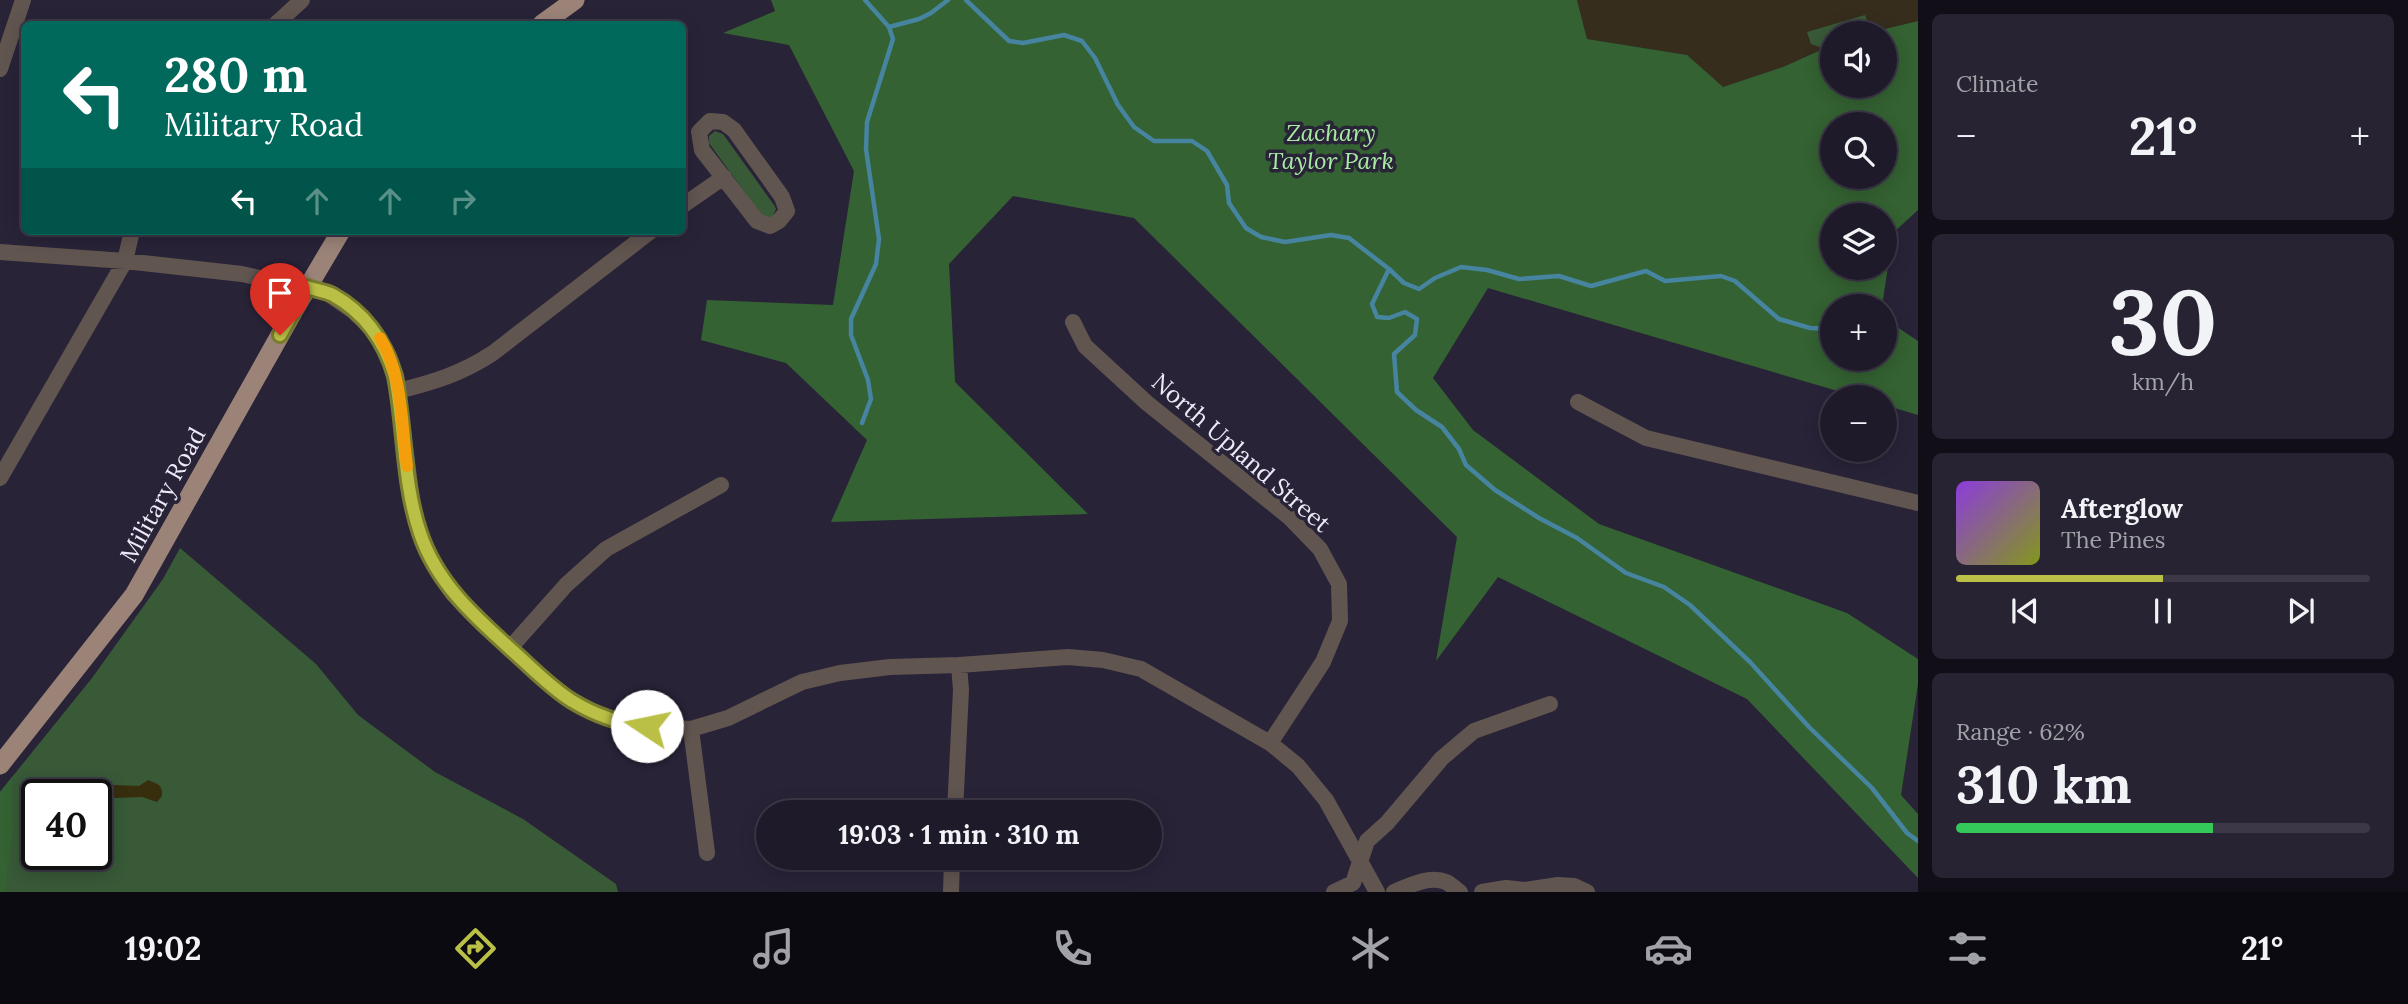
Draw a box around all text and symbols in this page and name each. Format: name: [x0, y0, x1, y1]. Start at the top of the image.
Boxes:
map controls: [1820, 21, 1897, 462]
button: sound: [1820, 21, 1897, 98]
text: 280 m: [164, 43, 307, 105]
icon: left: [49, 49, 140, 140]
text: Climate: [1956, 69, 2038, 98]
text: 21°: [2129, 103, 2197, 169]
text: Military Road: [164, 104, 363, 145]
button: search: [1820, 112, 1897, 189]
text: −: [1956, 112, 1976, 160]
text: +: [2350, 112, 2370, 160]
park label: Zachary Taylor Park: [1268, 117, 1394, 176]
icon: left: [225, 182, 263, 220]
icon: ahead: [298, 182, 336, 220]
icon: ahead: [371, 182, 409, 220]
icon: right: [444, 182, 482, 220]
button: layers: [1820, 203, 1897, 280]
pin: [250, 263, 310, 335]
text: 30: [2109, 263, 2217, 380]
icon: arrive: [261, 274, 299, 312]
button: +: [1820, 294, 1897, 371]
street label: North Upland Street: [1145, 366, 1338, 539]
text: km/h: [2132, 367, 2194, 396]
button: −: [1820, 385, 1897, 462]
street label: Military Road: [113, 422, 212, 568]
text: Afterglow: [2061, 492, 2183, 525]
text: The Pines: [2061, 525, 2166, 554]
icon: previous: [2006, 592, 2044, 630]
icon: pause: [2144, 592, 2182, 630]
icon: next: [2282, 592, 2320, 630]
position arrow: [610, 689, 684, 763]
text: Range · 62%: [1956, 717, 2085, 746]
text: 310 km: [1956, 751, 2132, 817]
speed limit sign: 40: [21, 779, 112, 870]
text: 19:03 · 1 min · 310 m: [838, 818, 1080, 851]
icon: directions: [451, 924, 500, 973]
icon: music: [749, 924, 798, 973]
icon: phone: [1048, 924, 1097, 973]
icon: climate: [1346, 924, 1395, 973]
icon: car: [1644, 924, 1693, 973]
icon: filters: [1943, 924, 1992, 973]
text: 19:02: [125, 928, 202, 969]
text: 21°: [2241, 928, 2283, 969]

